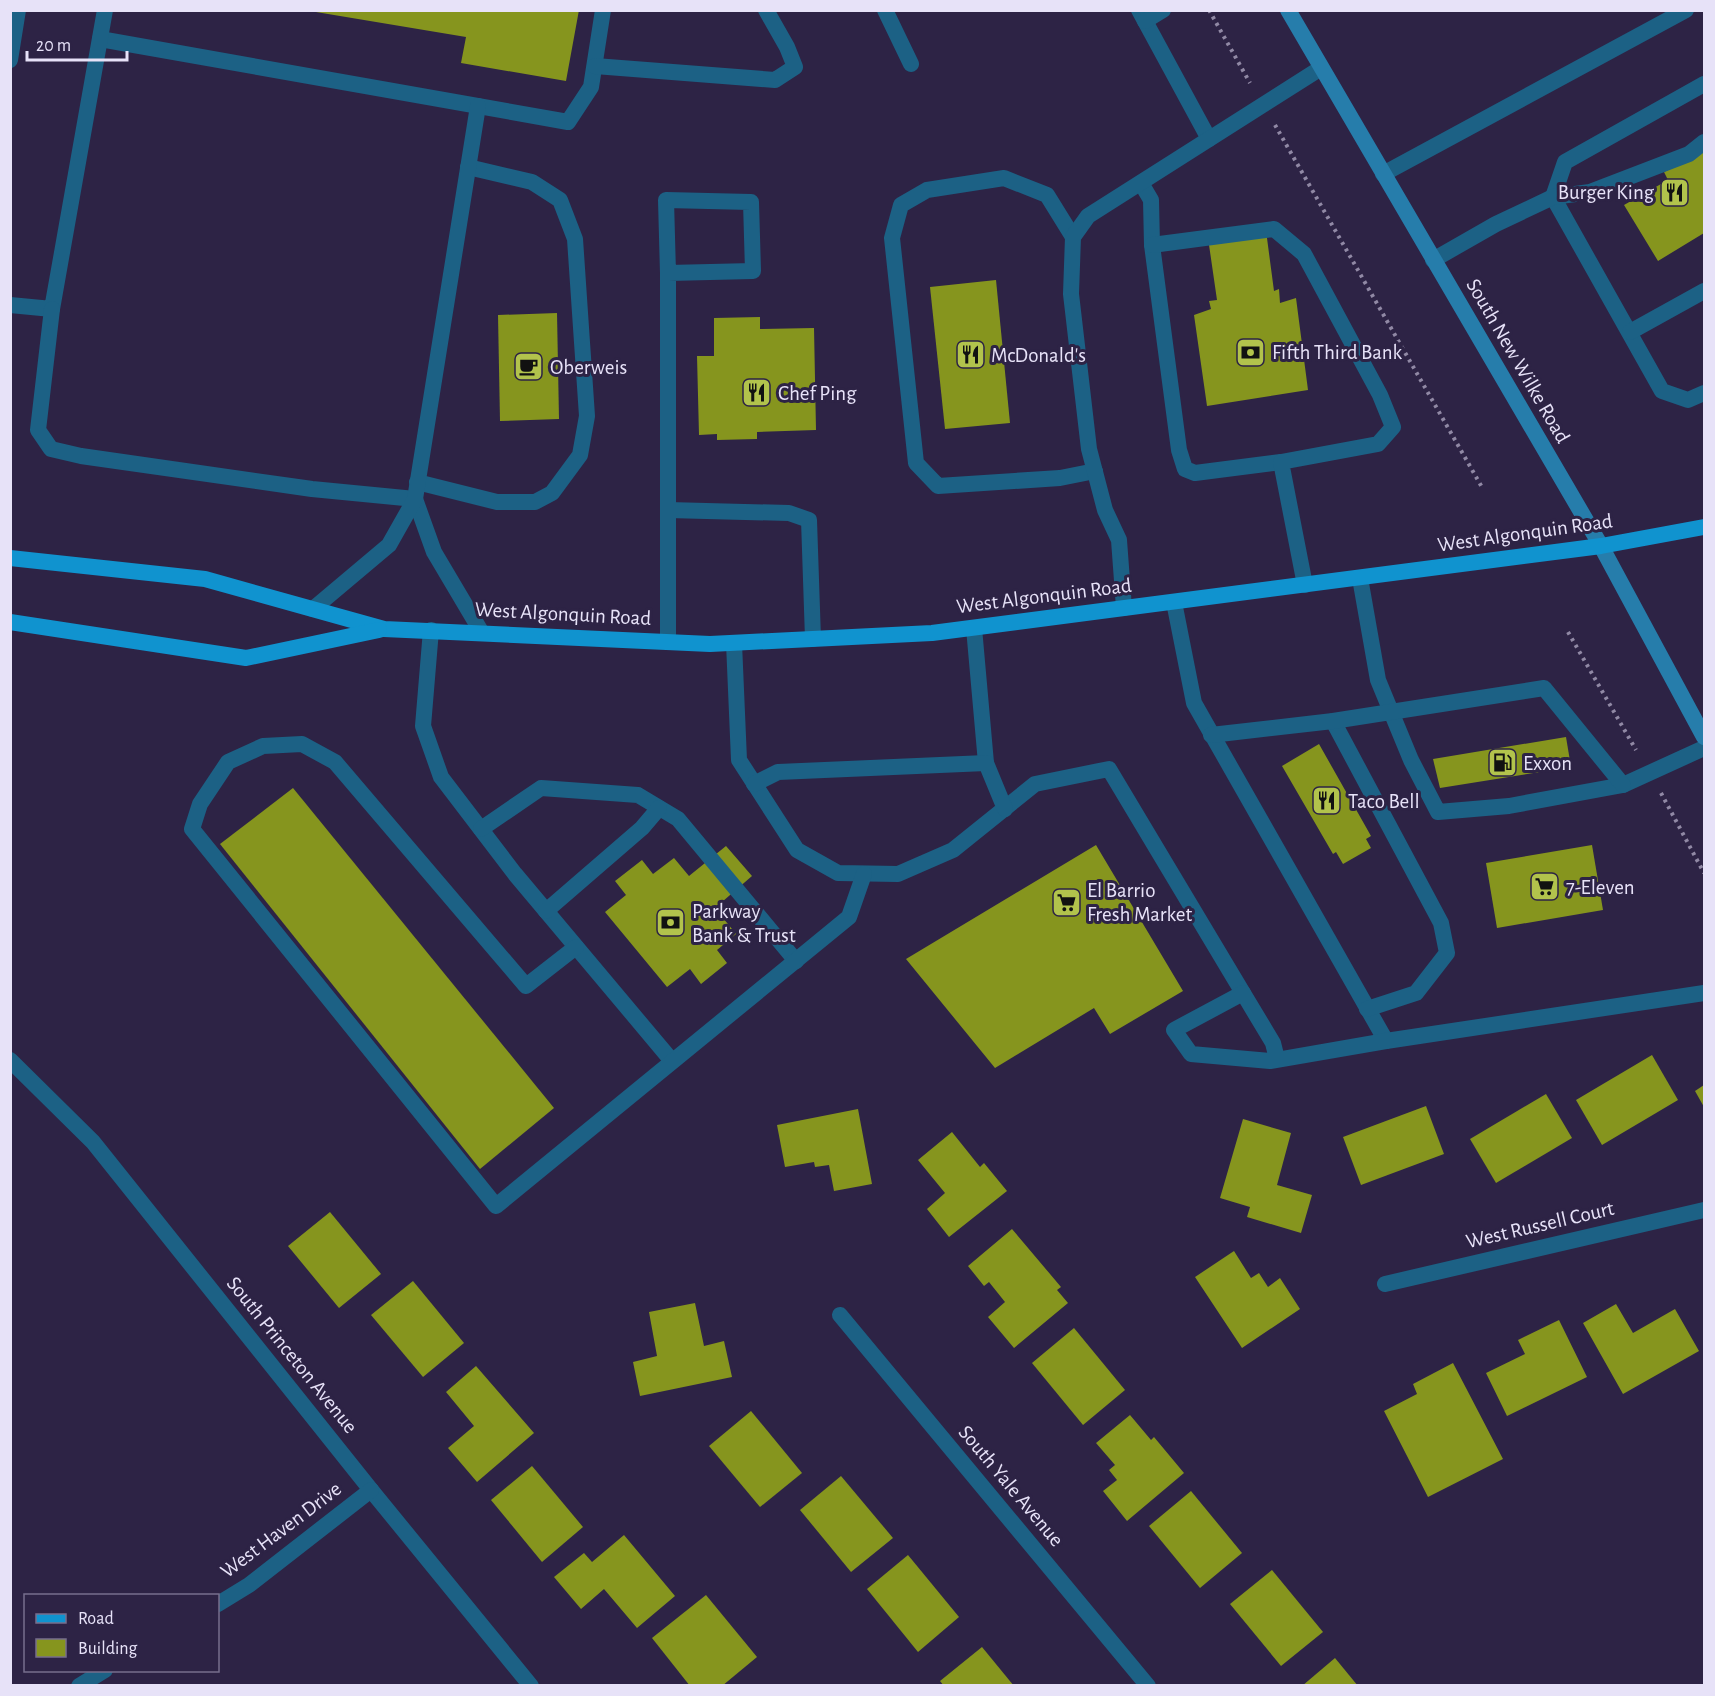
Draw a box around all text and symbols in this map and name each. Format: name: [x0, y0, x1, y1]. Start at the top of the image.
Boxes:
scale bar: [27, 24, 128, 62]
text: 20 m: [36, 37, 71, 55]
restaurant icon: Burger King: [1659, 176, 1691, 208]
place label: Burger King: [1558, 182, 1655, 203]
street label: South New Wilke Road: [1462, 275, 1574, 447]
bank icon: Fifth Third Bank: [1235, 336, 1267, 368]
restaurant icon: McDonald's: [954, 339, 986, 371]
place label: Fifth Third Bank: [1272, 342, 1403, 363]
place label: McDonald's: [991, 345, 1086, 366]
cafe icon: Oberweis: [513, 351, 545, 383]
place label: Oberweis: [550, 357, 627, 378]
restaurant icon: Chef Ping: [741, 377, 773, 409]
place label: Chef Ping: [778, 383, 857, 404]
street label: West Algonquin Road: [1436, 510, 1614, 556]
street label: West Algonquin Road: [955, 575, 1133, 617]
street label: West Algonquin Road: [474, 599, 652, 629]
fuel station icon: Exxon: [1486, 747, 1518, 779]
place label: Exxon: [1523, 753, 1572, 774]
restaurant icon: Taco Bell: [1311, 785, 1343, 817]
place label: Taco Bell: [1348, 791, 1420, 812]
supermarket icon: 7-Eleven: [1529, 871, 1561, 903]
place label: 7-Eleven: [1566, 877, 1635, 898]
place label: El Barrio Fresh Market: [1087, 880, 1193, 925]
supermarket icon: El Barrio Fresh Market: [1050, 886, 1082, 918]
place label: Parkway Bank & Trust: [692, 901, 796, 946]
bank icon: Parkway Bank & Trust: [655, 907, 687, 939]
street label: West Russell Court: [1464, 1198, 1616, 1252]
street label: South Princeton Avenue: [223, 1273, 361, 1437]
street label: South Yale Avenue: [955, 1422, 1067, 1550]
street label: West Haven Drive: [217, 1478, 345, 1582]
legend: [24, 1594, 219, 1672]
text: Road: [78, 1610, 114, 1628]
text: Building: [78, 1640, 138, 1658]

